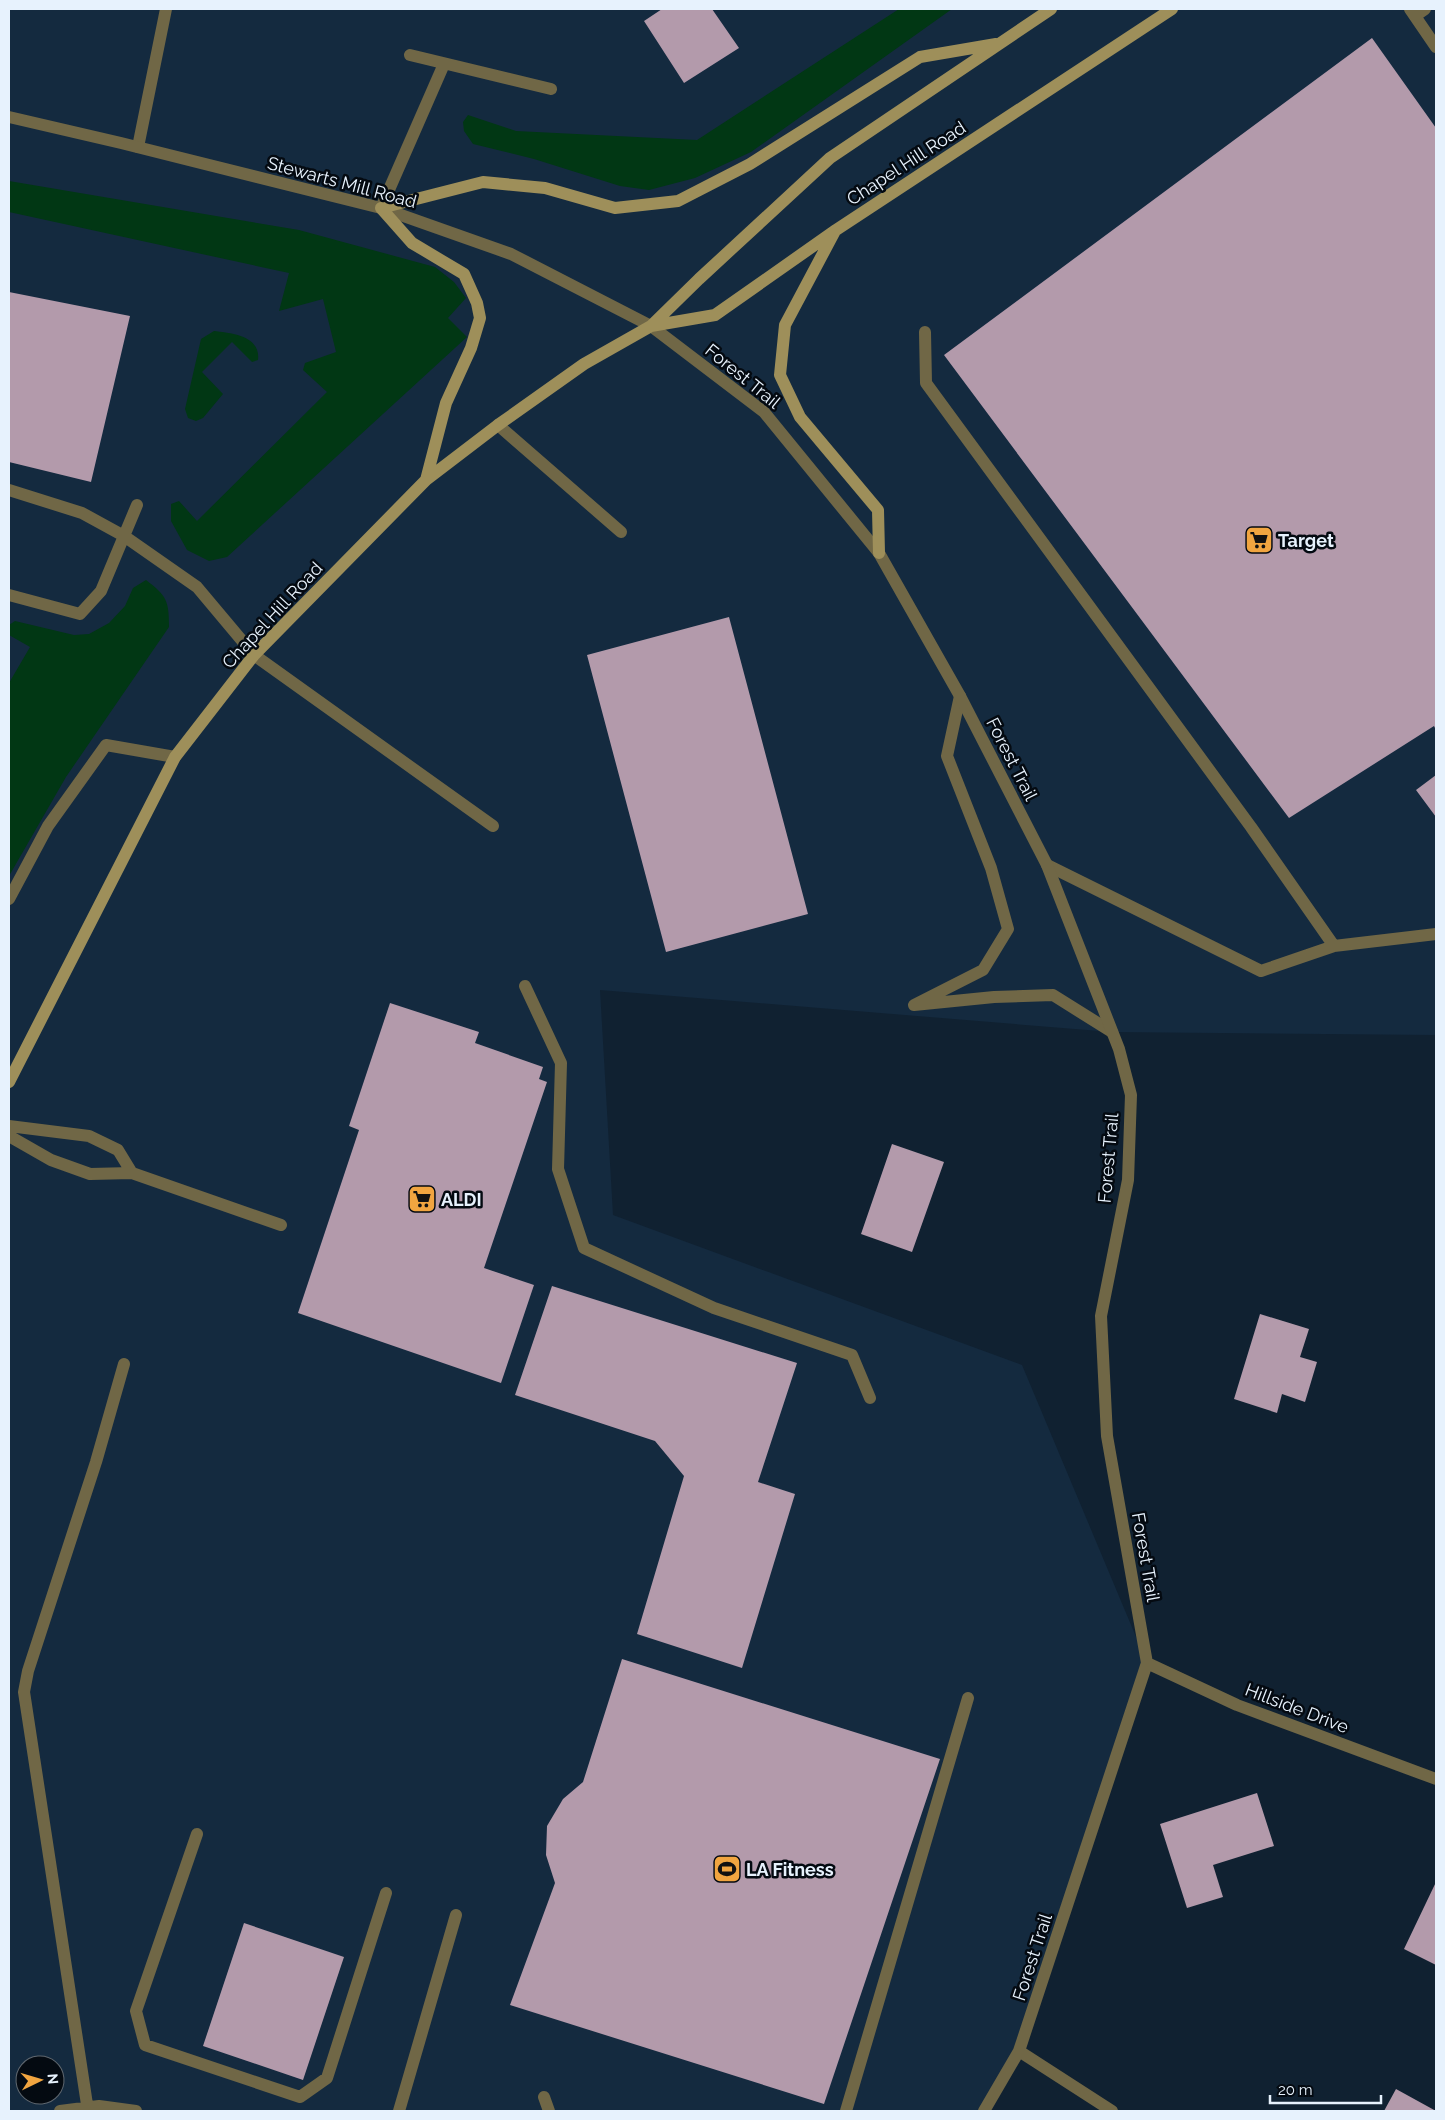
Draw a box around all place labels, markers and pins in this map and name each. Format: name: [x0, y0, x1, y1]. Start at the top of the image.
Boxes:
supermarket icon: Target: [1244, 525, 1274, 555]
place label: Target: [1278, 530, 1334, 551]
supermarket icon: ALDI: [407, 1184, 437, 1214]
place label: ALDI: [441, 1189, 482, 1210]
sports icon: LA Fitness: [712, 1854, 742, 1884]
place label: LA Fitness: [746, 1859, 834, 1880]

